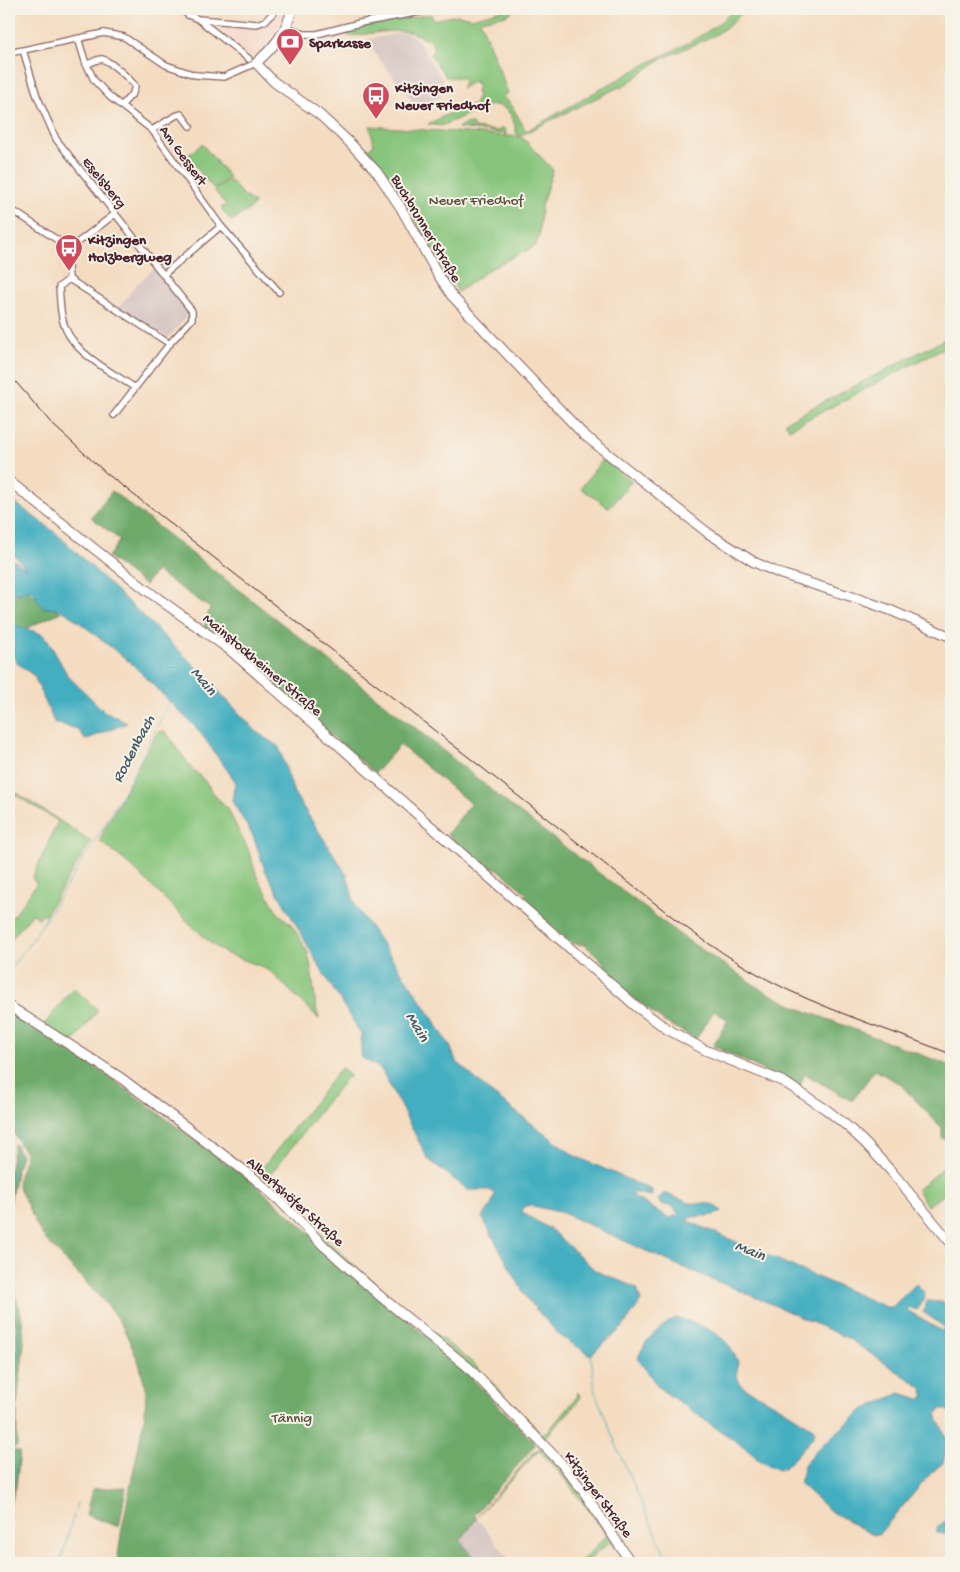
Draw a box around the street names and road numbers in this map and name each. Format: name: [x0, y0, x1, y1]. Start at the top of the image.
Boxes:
street label: Am Gessert: [154, 122, 211, 191]
street label: Eselsberg: [77, 154, 130, 213]
street label: Buchbrunner Straße: [385, 171, 465, 286]
street label: Mainstockheimer Straße: [200, 609, 326, 719]
street label: Albertshöfer Straße: [242, 1154, 347, 1251]
street label: Kitzinger Straße: [559, 1449, 636, 1542]

